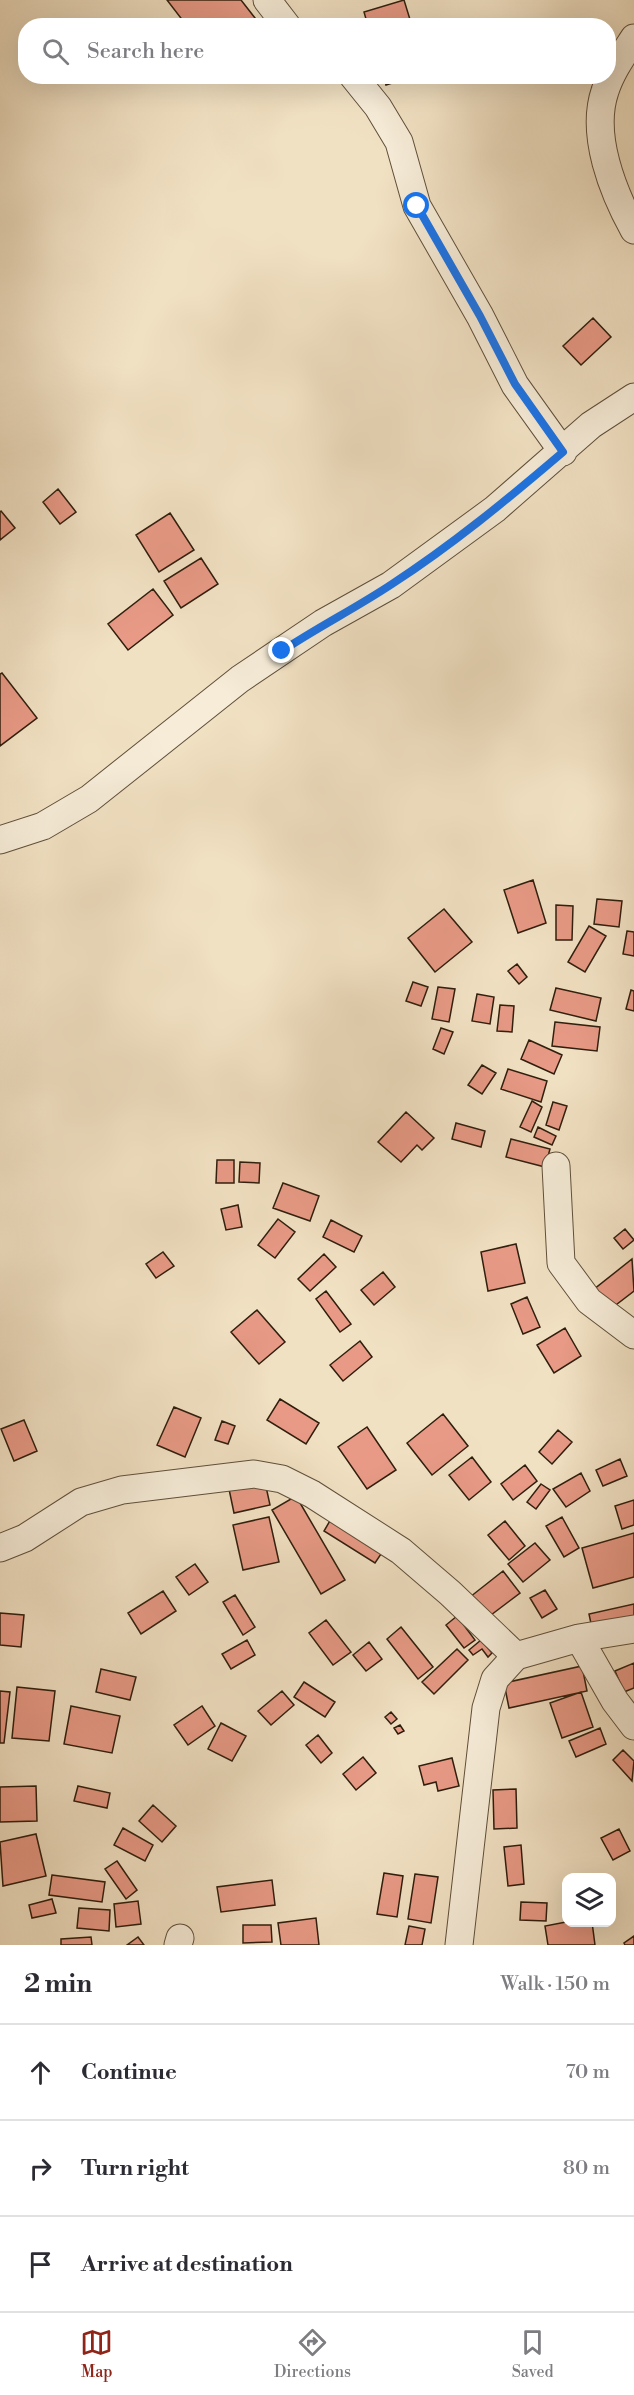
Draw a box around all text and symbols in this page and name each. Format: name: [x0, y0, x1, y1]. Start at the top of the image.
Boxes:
search box: [18, 18, 616, 84]
icon: search: [39, 35, 72, 68]
text: Search here: [87, 38, 204, 65]
route start: [403, 192, 429, 218]
route end: [268, 637, 294, 663]
map controls: [562, 1873, 616, 1927]
button: layers: [562, 1873, 616, 1927]
text: 2 min: [24, 1968, 92, 2000]
text: Walk · 150 m: [501, 1972, 610, 1997]
icon: ahead: [24, 2056, 57, 2089]
text: Continue: [81, 2059, 177, 2086]
text: 70 m: [566, 2060, 610, 2085]
icon: right: [24, 2152, 57, 2185]
text: Turn right: [81, 2155, 189, 2182]
text: 80 m: [563, 2156, 610, 2181]
icon: arrive: [24, 2248, 57, 2281]
text: Arrive at destination: [81, 2251, 293, 2278]
tab: Map: [80, 2326, 113, 2382]
tab: Directions: [274, 2326, 351, 2382]
tab: Saved: [512, 2326, 554, 2382]

